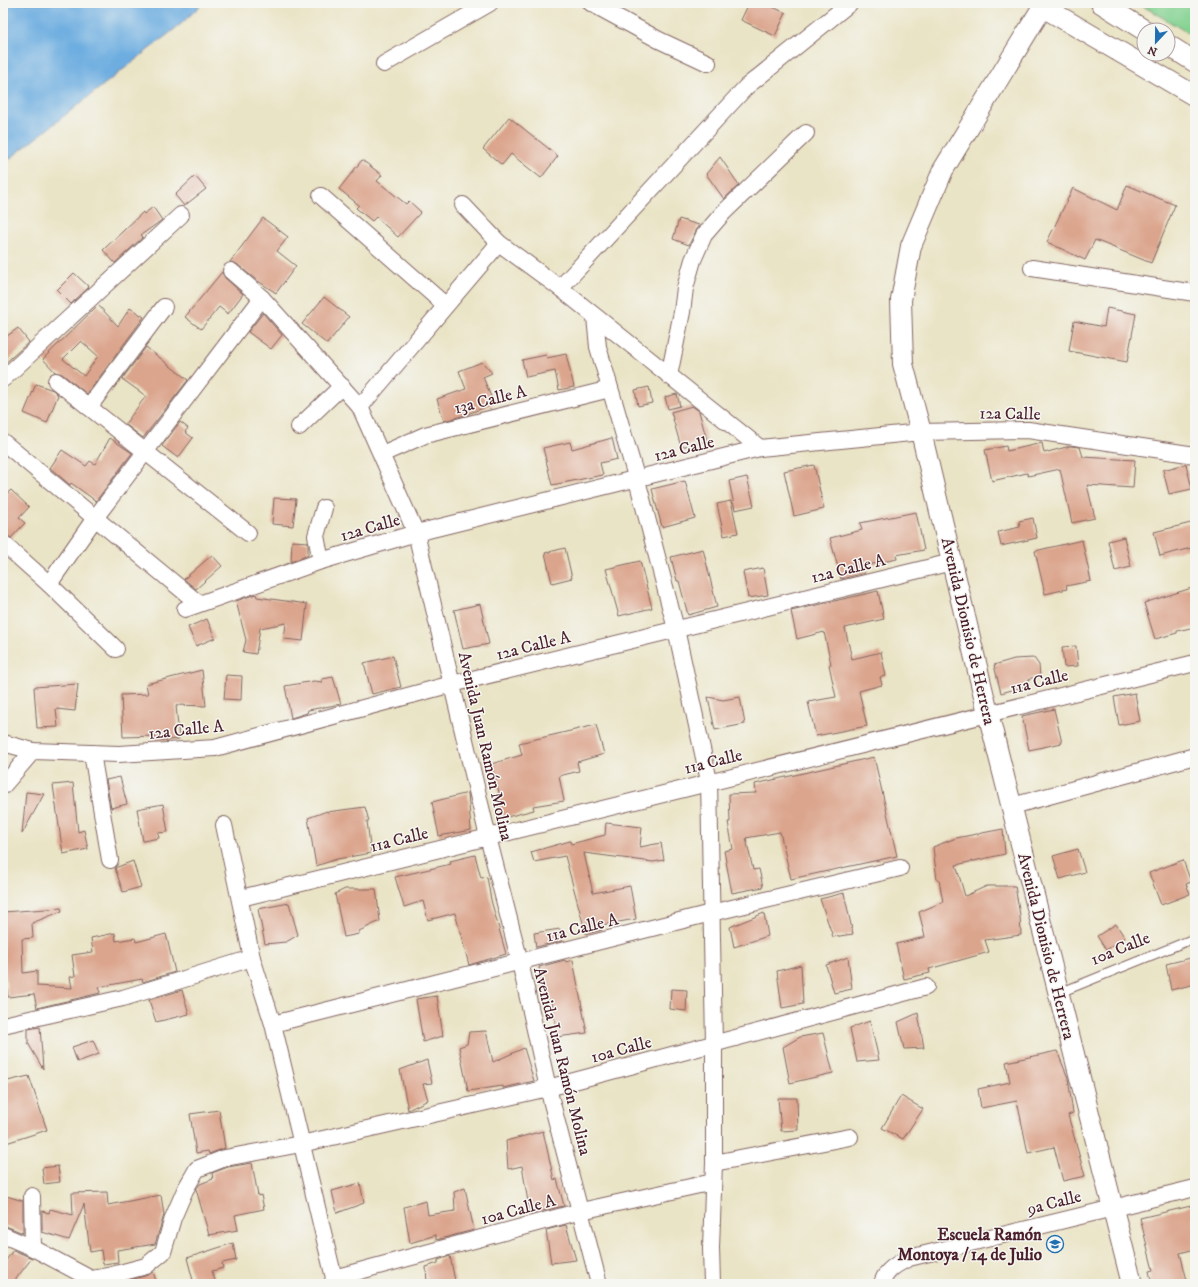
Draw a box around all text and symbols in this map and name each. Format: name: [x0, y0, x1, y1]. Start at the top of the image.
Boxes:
north arrow: [1136, 22, 1176, 62]
text: N: [1146, 42, 1159, 59]
street label: 13a Calle A: [452, 380, 529, 420]
street label: 12a Calle: [979, 402, 1041, 426]
street label: 12a Calle: [652, 431, 717, 467]
street label: 12a Calle: [338, 509, 403, 547]
street label: Avenida Dionisio de Herrera: [936, 535, 1000, 728]
street label: 12a Calle A: [809, 549, 888, 589]
street label: 12a Calle A: [494, 626, 573, 666]
street label: Avenida Juan Ramón Molina: [453, 650, 518, 844]
street label: 11a Calle: [1008, 664, 1071, 700]
street label: 12a Calle A: [147, 715, 225, 745]
street label: 11a Calle: [682, 744, 745, 780]
street label: 11a Calle: [368, 822, 431, 858]
street label: Avenida Dionisio de Herrera: [1012, 851, 1080, 1043]
street label: 11a Calle A: [544, 908, 621, 948]
street label: 10a Calle: [1088, 927, 1153, 971]
street label: Avenida Juan Ramón Molina: [528, 965, 596, 1158]
street label: 10a Calle: [589, 1031, 654, 1069]
street label: 9a Calle: [1024, 1186, 1084, 1221]
street label: 10a Calle A: [479, 1189, 558, 1230]
place label: Escuela Ramón Montoya / 14 de Julio: [897, 1224, 1042, 1266]
school or university icon: Escuela Ramón Montoya / 14 de Julio: [1045, 1234, 1065, 1254]

